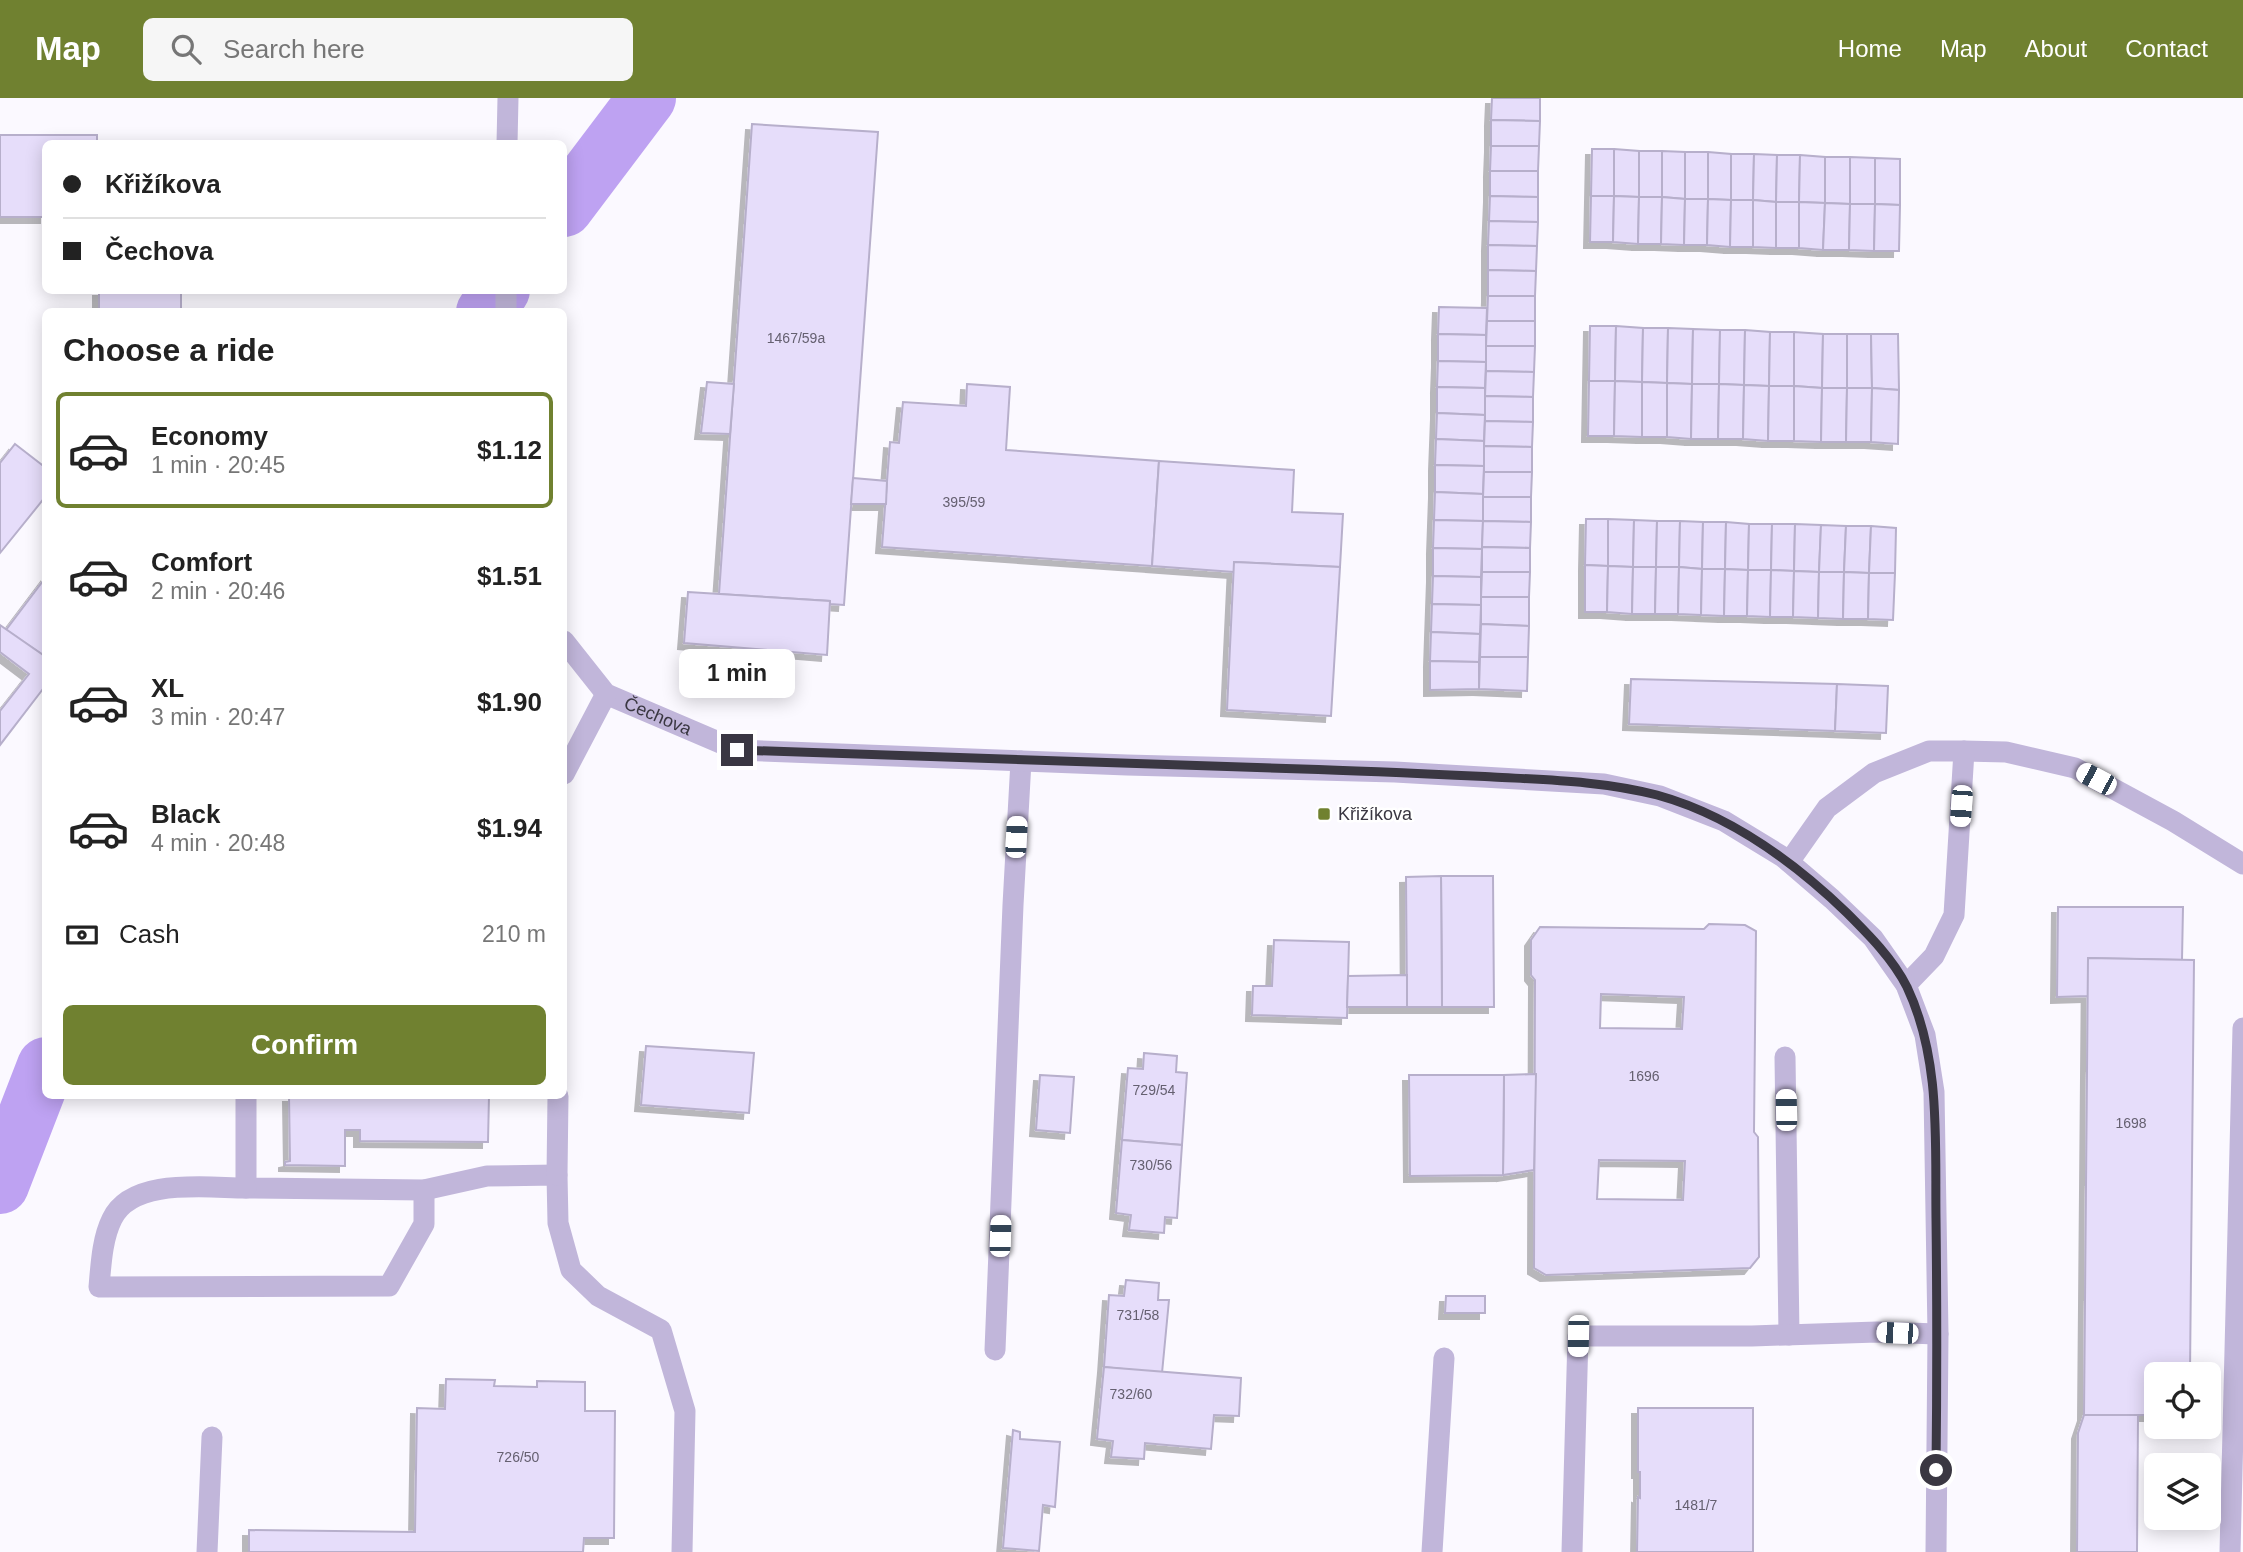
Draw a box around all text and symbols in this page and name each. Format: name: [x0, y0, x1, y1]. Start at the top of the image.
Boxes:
search box: [143, 18, 633, 81]
text: Map: [35, 30, 101, 67]
icon: search: [167, 30, 205, 68]
text: Search here: [223, 34, 365, 64]
text: Home: [1838, 35, 1902, 62]
text: Map: [1940, 35, 1987, 62]
text: About: [2025, 35, 2087, 62]
text: Contact: [2125, 35, 2208, 62]
text: Křižíkova: [105, 169, 221, 199]
text: Čechova: [105, 236, 213, 266]
house number: 1467/59a: [767, 330, 825, 346]
text: Choose a ride: [63, 332, 275, 368]
icon: car: [67, 419, 130, 482]
text: Economy: [151, 421, 268, 451]
text: $1.12: [477, 435, 542, 465]
text: 1 min · 20:45: [151, 452, 285, 478]
house number: 395/59: [943, 494, 986, 510]
icon: car: [67, 545, 130, 608]
text: Comfort: [151, 547, 252, 577]
text: $1.51: [477, 561, 542, 591]
text: 2 min · 20:46: [151, 578, 285, 604]
callout: 1 min: [679, 648, 795, 698]
text: 1 min: [707, 660, 767, 686]
icon: car: [67, 671, 130, 734]
text: XL: [151, 673, 184, 703]
text: $1.90: [477, 687, 542, 717]
street label: Čechova: [621, 692, 695, 740]
text: 3 min · 20:47: [151, 704, 285, 730]
route end: [721, 734, 753, 766]
car: [2073, 760, 2120, 798]
car: [1950, 784, 1973, 828]
icon: car: [67, 797, 130, 860]
text: Black: [151, 799, 220, 829]
place label: Křižíkova: [1338, 804, 1413, 824]
marker: Křižíkova: [1316, 806, 1332, 822]
text: $1.94: [477, 813, 542, 843]
car: [1005, 815, 1028, 859]
text: 4 min · 20:48: [151, 830, 285, 856]
icon: cash: [63, 916, 101, 954]
text: Cash: [119, 919, 180, 949]
text: 210 m: [482, 921, 546, 947]
button: Confirm: [63, 1005, 546, 1085]
house number: 1696: [1628, 1068, 1660, 1084]
house number: 729/54: [1133, 1082, 1176, 1098]
car: [1776, 1089, 1797, 1131]
house number: 1698: [2115, 1115, 2147, 1131]
house number: 730/56: [1130, 1157, 1173, 1173]
car: [989, 1215, 1012, 1257]
house number: 731/58: [1117, 1307, 1160, 1323]
car: [1568, 1315, 1589, 1357]
car: [1876, 1322, 1919, 1344]
map controls: [2144, 1362, 2221, 1530]
button: locate: [2144, 1362, 2221, 1439]
house number: 732/60: [1110, 1386, 1153, 1402]
house number: 726/50: [497, 1449, 540, 1465]
button: layers: [2144, 1453, 2221, 1530]
route start: [1920, 1454, 1952, 1486]
house number: 1481/7: [1675, 1497, 1718, 1513]

